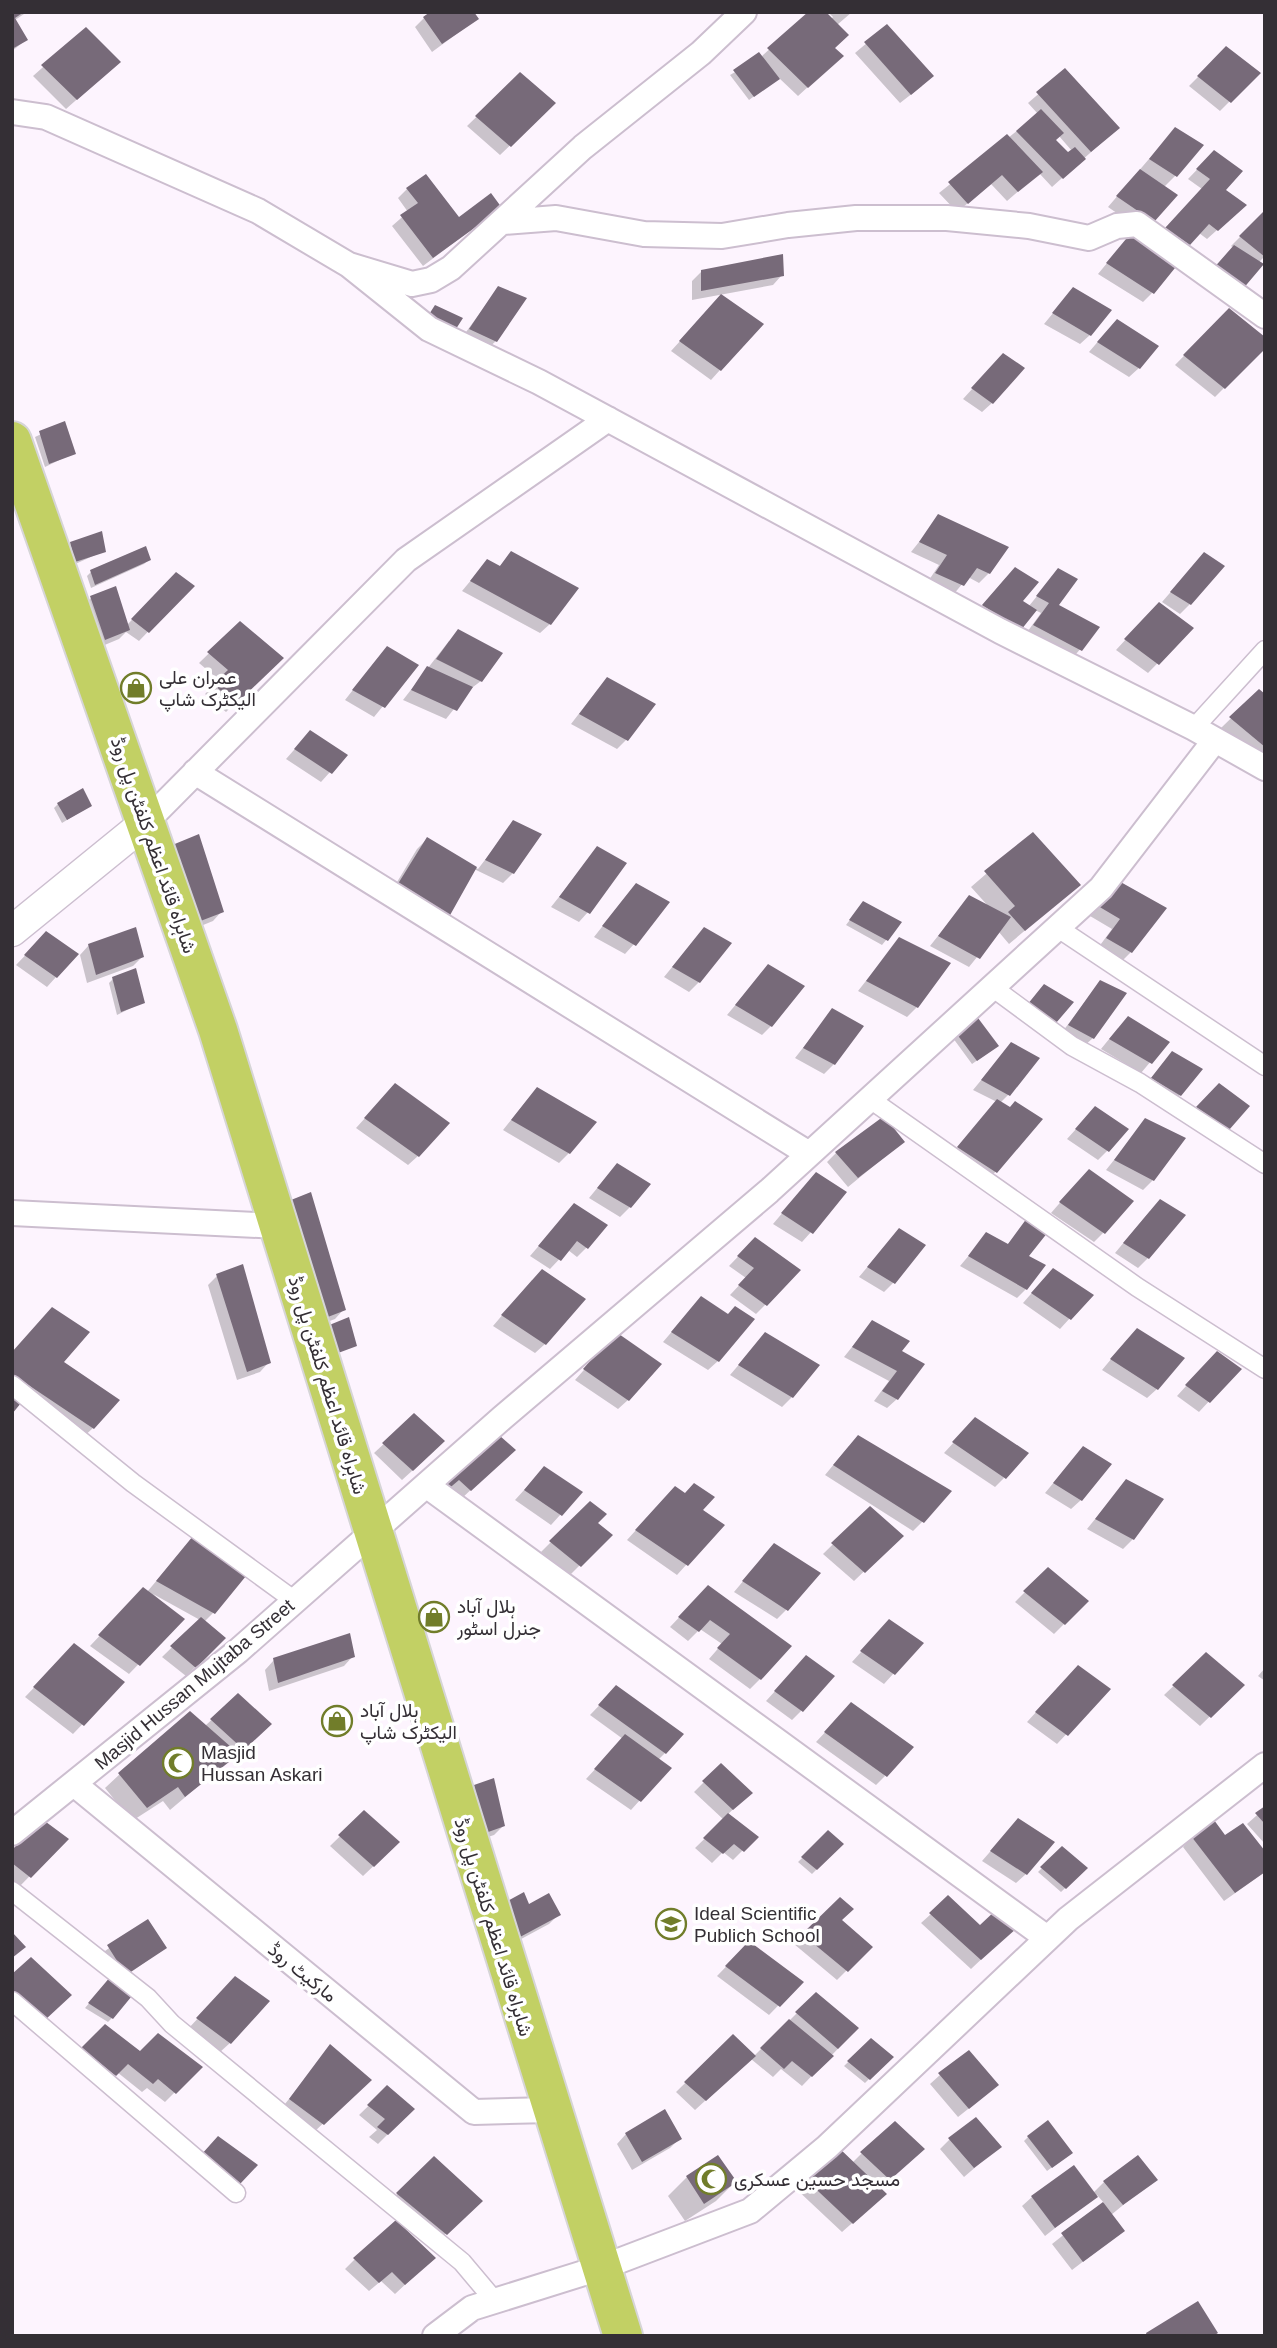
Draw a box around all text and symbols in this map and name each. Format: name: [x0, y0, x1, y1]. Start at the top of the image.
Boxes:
place label: عمران علی الیکٹرک شاپ: [159, 667, 256, 713]
shop icon: عمران علی الیکٹرک شاپ: [119, 671, 153, 705]
street label: شاہراہ قائد اعظم کلفٹن پل روڈ: [104, 734, 200, 957]
street label: شاہراہ قائد اعظم کلفٹن پل روڈ: [281, 1274, 371, 1498]
street label: Masjid Hussan Mujtaba Street: [90, 1594, 299, 1774]
place label: ہلال آباد جنرل اسٹور: [456, 1596, 541, 1640]
shop icon: ہلال آباد جنرل اسٹور: [417, 1600, 451, 1634]
place label: ہلال آباد الیکٹرک شاپ: [360, 1700, 457, 1746]
shop icon: ہلال آباد الیکٹرک شاپ: [320, 1704, 354, 1738]
place label: Masjid Hussan Askari: [201, 1742, 322, 1785]
mosque icon: Masjid Hussan Askari: [161, 1746, 195, 1780]
street label: شاہراہ قائد اعظم کلفٹن پل روڈ: [447, 1816, 537, 2040]
place label: Ideal Scientific Publich School: [694, 1903, 820, 1946]
school or university icon: Ideal Scientific Publich School: [654, 1907, 688, 1941]
street label: مارکیٹ روڈ: [264, 1938, 341, 2007]
mosque icon: مسجد حسین عسکری: [694, 2162, 728, 2196]
place label: مسجد حسین عسکری: [734, 2169, 900, 2191]

